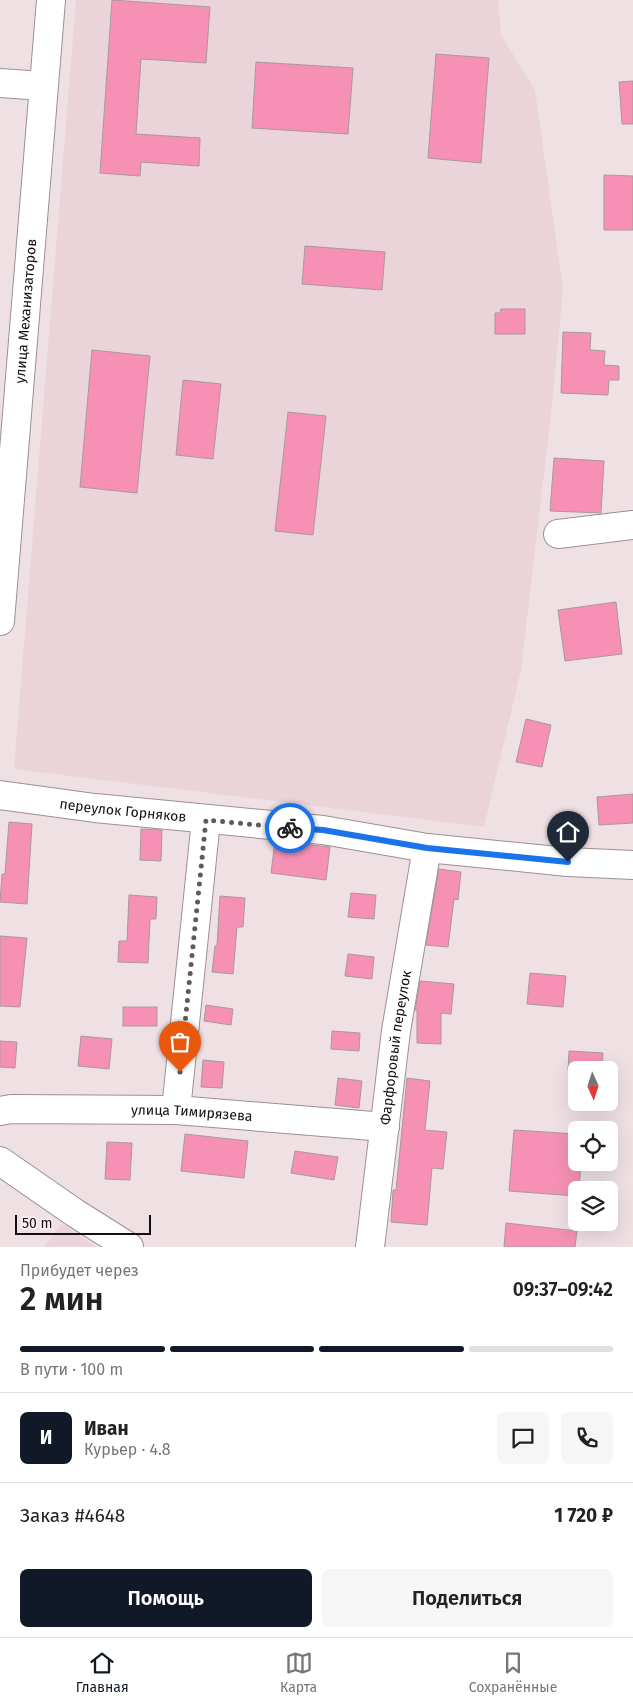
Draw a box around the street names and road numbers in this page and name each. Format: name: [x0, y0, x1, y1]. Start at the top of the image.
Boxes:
street label: улица Механизаторов: [12, 238, 40, 384]
street label: переулок Горняков: [59, 795, 187, 826]
street label: Фарфоровый переулок: [377, 968, 415, 1126]
street label: улица Тимирязева: [131, 1102, 253, 1125]

